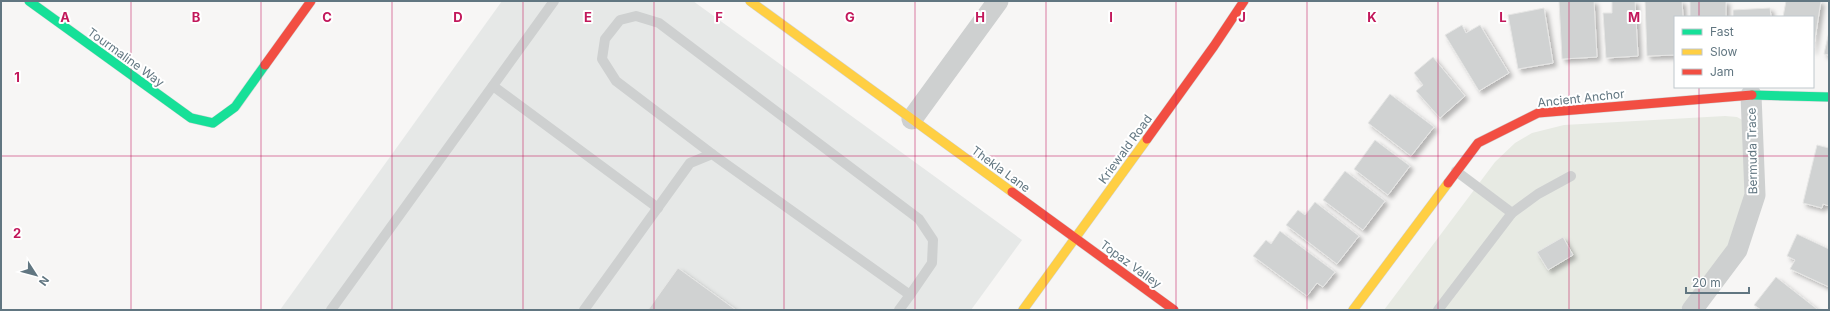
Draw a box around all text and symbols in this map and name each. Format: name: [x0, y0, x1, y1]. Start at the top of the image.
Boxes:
text: A: [60, 9, 70, 25]
text: B: [192, 9, 201, 25]
text: C: [322, 9, 332, 25]
text: D: [453, 9, 463, 25]
text: E: [584, 9, 592, 25]
text: F: [715, 9, 723, 25]
text: G: [845, 9, 855, 25]
text: H: [975, 9, 985, 25]
text: I: [1109, 9, 1113, 25]
text: J: [1238, 9, 1246, 25]
text: K: [1367, 9, 1377, 25]
text: L: [1499, 9, 1507, 25]
text: M: [1628, 9, 1640, 25]
legend: [1674, 16, 1814, 88]
street label: Tourmaline Way: [85, 24, 167, 90]
text: Fast: [1710, 24, 1734, 39]
text: Slow: [1710, 44, 1738, 59]
text: Jam: [1710, 64, 1734, 79]
text: 1: [14, 69, 20, 85]
street label: Ancient Anchor: [1537, 86, 1626, 110]
street label: Bermuda Trace: [1744, 107, 1760, 195]
street label: Kriewald Road: [1095, 112, 1155, 186]
street label: Thekla Lane: [969, 143, 1033, 195]
text: 2: [13, 225, 21, 241]
street label: Topaz Valley: [1097, 237, 1165, 291]
north arrow: [16, 255, 56, 295]
scale bar: [1686, 269, 1749, 295]
text: N: [36, 273, 52, 288]
text: 20 m: [1692, 275, 1721, 290]

